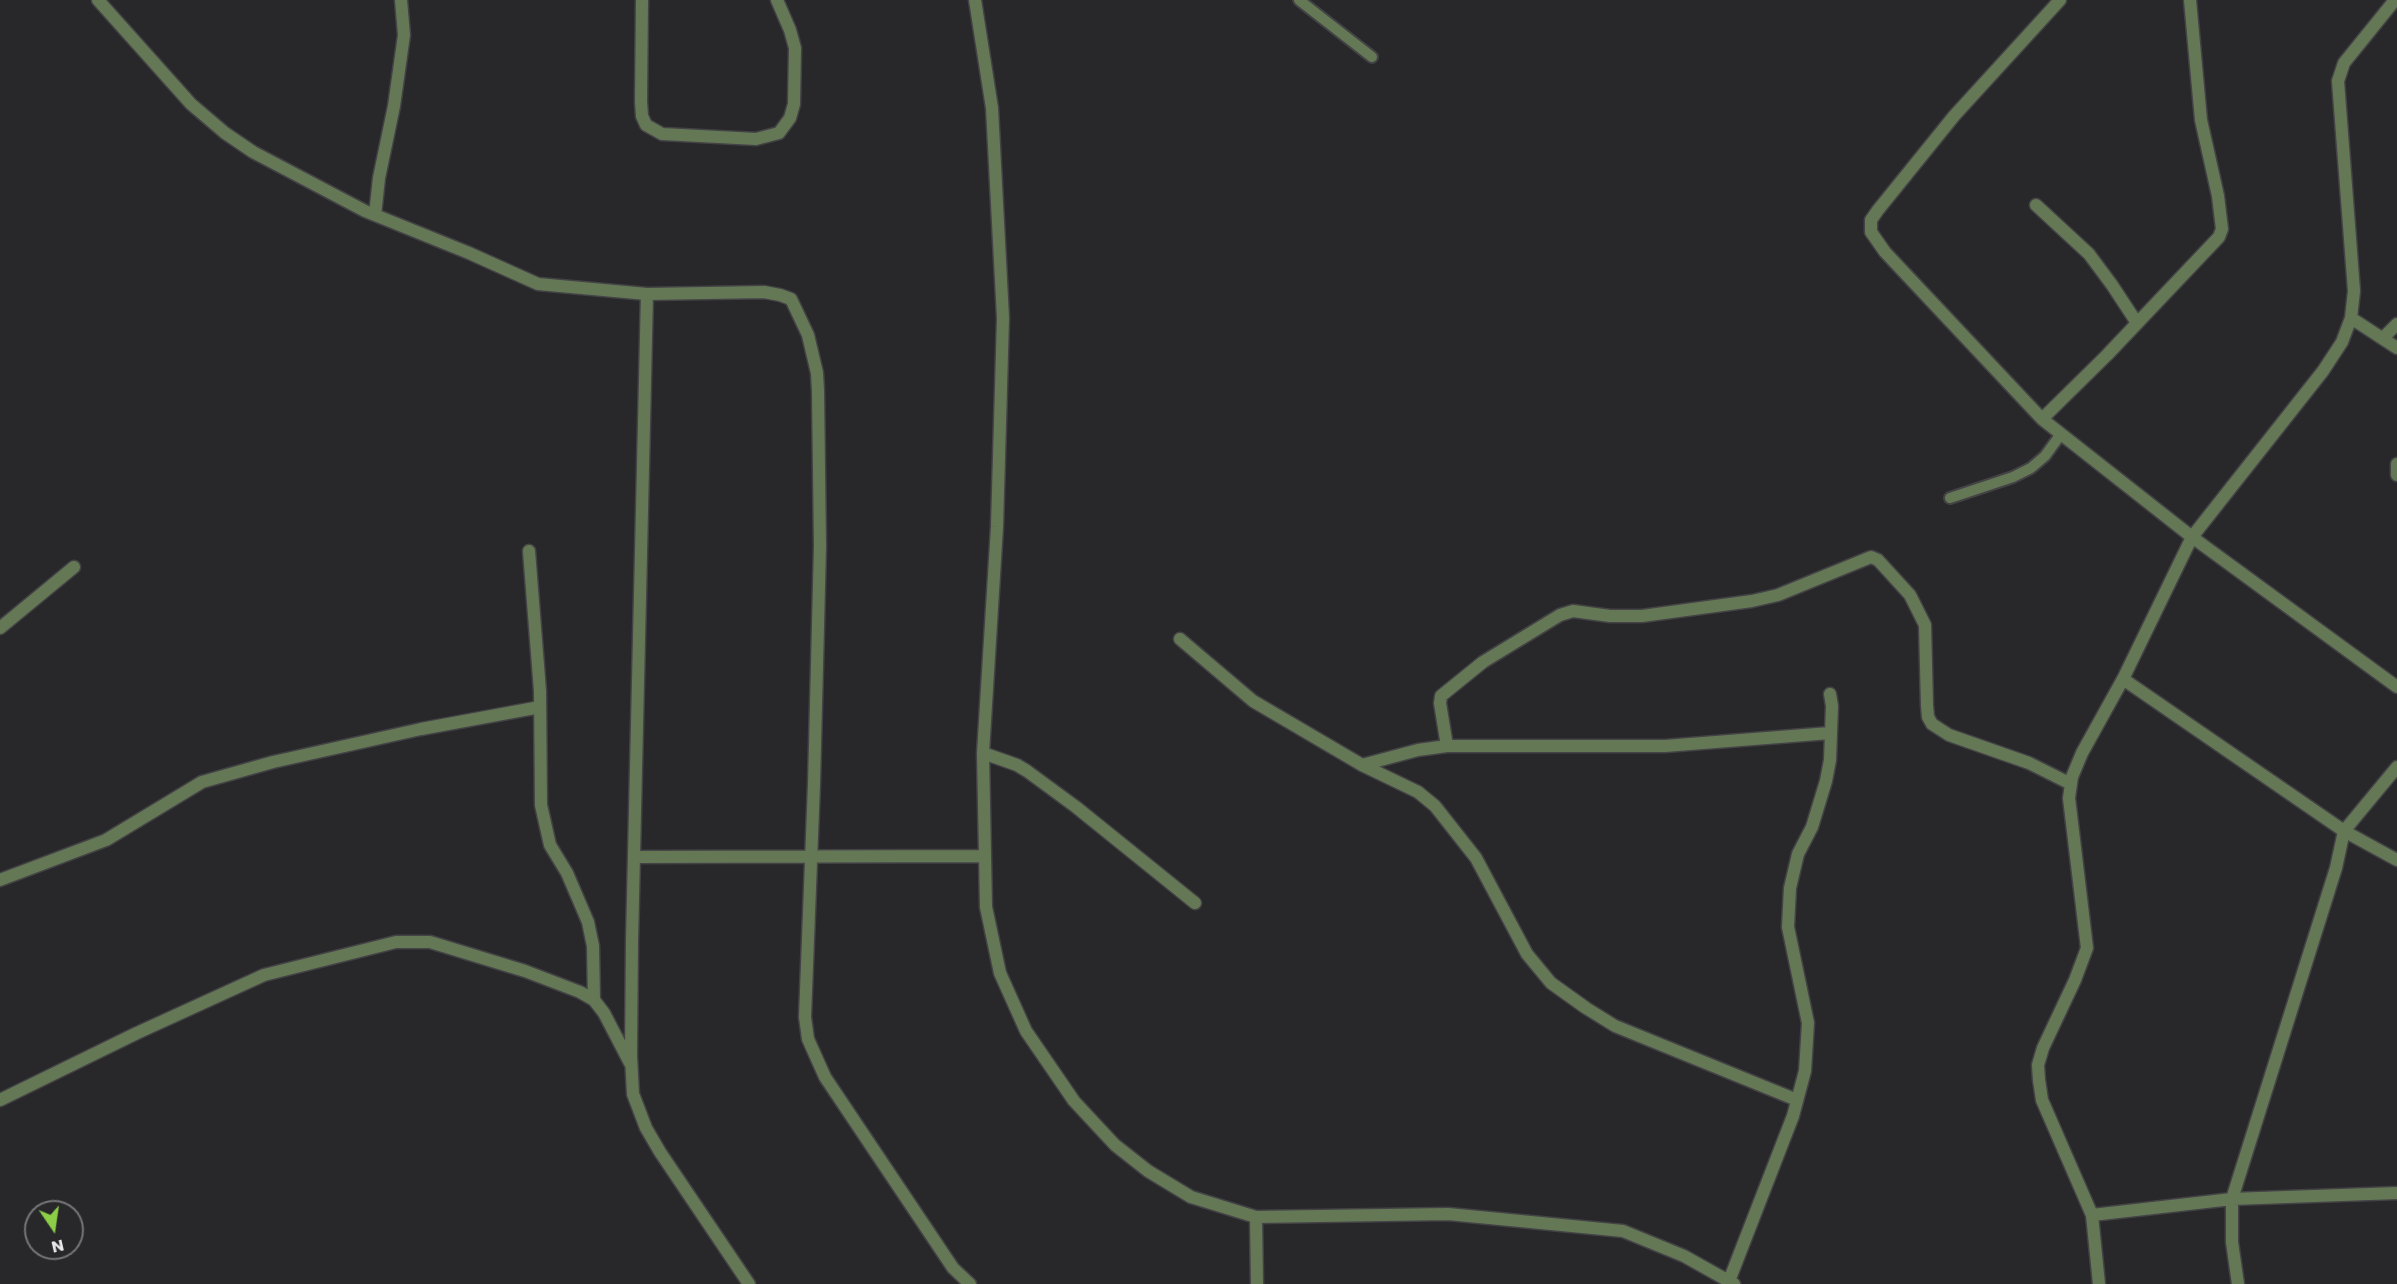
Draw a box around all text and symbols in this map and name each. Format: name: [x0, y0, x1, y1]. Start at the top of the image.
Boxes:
north arrow: [24, 1200, 84, 1260]
text: N: [49, 1234, 66, 1259]

